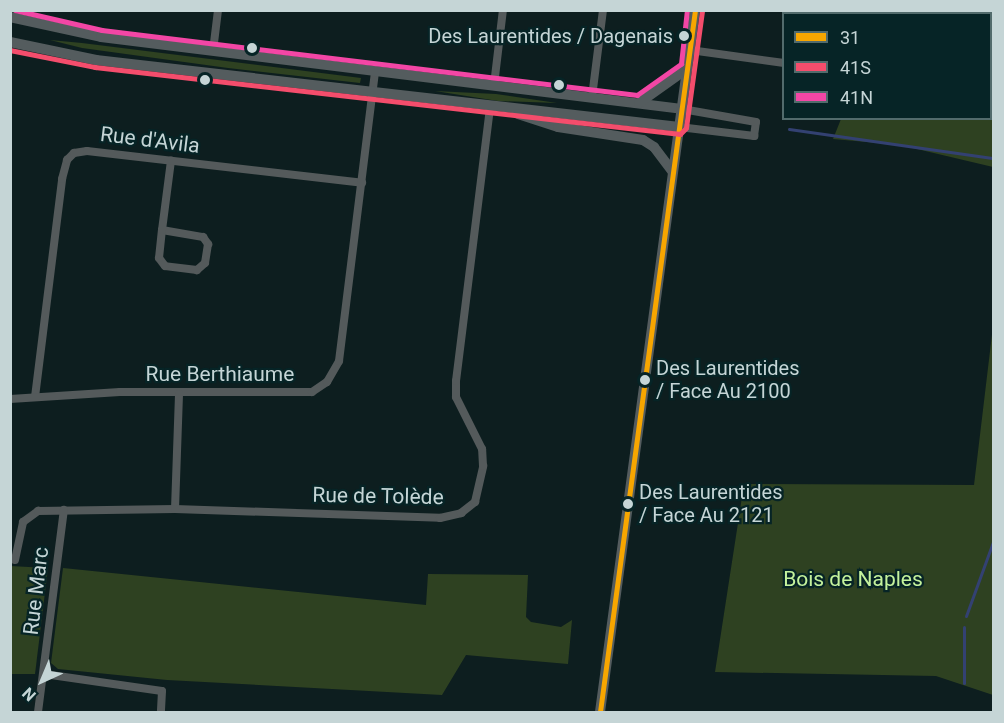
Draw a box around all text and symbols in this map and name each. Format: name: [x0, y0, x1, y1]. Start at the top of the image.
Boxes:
legend: [782, 12, 992, 120]
place label: Des Laurentides / Dagenais: [428, 24, 673, 48]
text: 31: [840, 27, 860, 48]
marker: Des Laurentides / Dagenais: [678, 30, 690, 42]
unlabelled marker: [246, 42, 258, 54]
text: 41S: [840, 57, 871, 78]
unlabelled marker: [199, 74, 211, 86]
unlabelled marker: [553, 79, 565, 91]
text: 41N: [840, 87, 873, 108]
street label: Rue d'Avila: [99, 121, 201, 159]
place label: Des Laurentides / Face Au 2100: [656, 356, 800, 403]
street label: Rue Berthiaume: [146, 361, 294, 387]
marker: Des Laurentides / Face Au 2100: [639, 374, 651, 386]
place label: Des Laurentides / Face Au 2121: [639, 480, 783, 527]
street label: Rue de Tolède: [312, 482, 444, 510]
marker: Des Laurentides / Face Au 2121: [622, 498, 634, 510]
street label: Rue Marc: [18, 546, 54, 636]
park label: Bois de Naples: [783, 566, 923, 592]
north arrow: [12, 651, 72, 711]
text: N: [18, 684, 40, 705]

